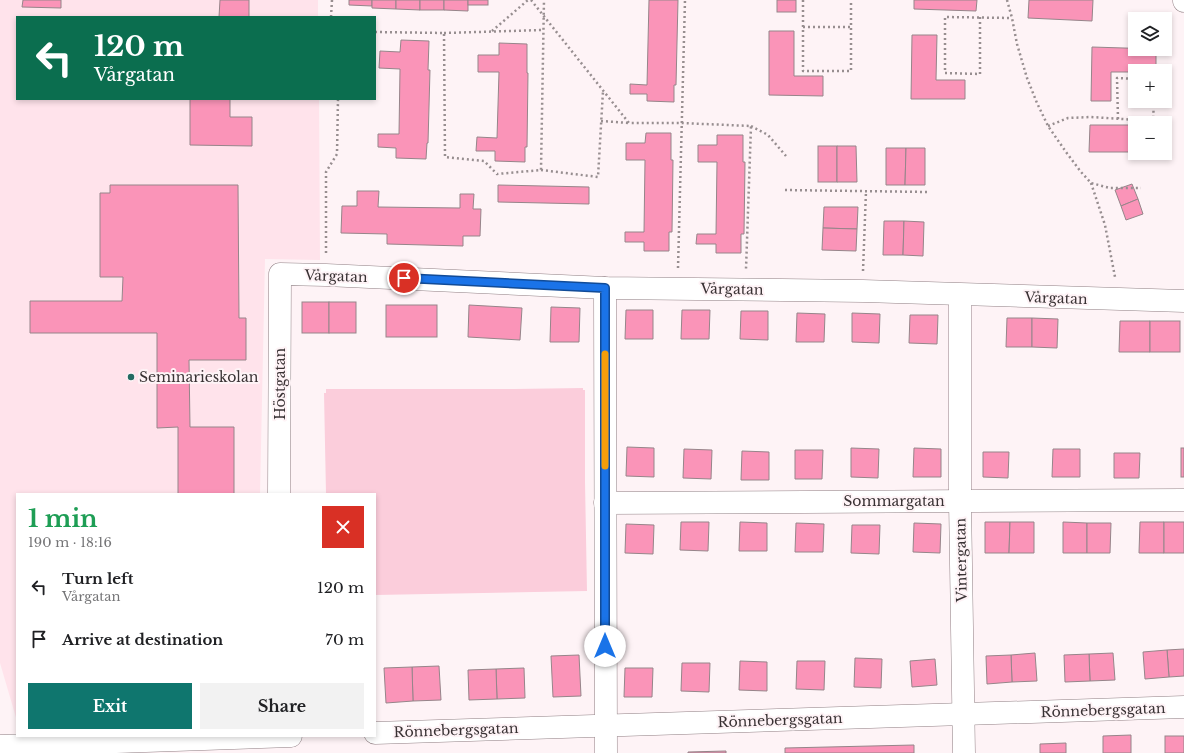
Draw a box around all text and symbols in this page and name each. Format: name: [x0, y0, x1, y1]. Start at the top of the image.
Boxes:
map controls: [1128, 12, 1172, 160]
button: layers: [1128, 12, 1172, 56]
text: 120 m: [94, 29, 184, 64]
icon: left: [28, 32, 80, 84]
text: Vårgatan: [94, 64, 175, 86]
button: +: [1128, 64, 1172, 108]
button: −: [1128, 116, 1172, 160]
pin: [387, 261, 421, 295]
street label: Vårgatan: [303, 266, 368, 286]
icon: arrive: [393, 267, 415, 289]
street label: Vårgatan: [699, 279, 764, 299]
street label: Vårgatan: [1023, 288, 1088, 308]
street label: Höstgatan: [271, 348, 289, 420]
place label: Seminarieskolan: [139, 368, 259, 386]
marker: Seminarieskolan: [126, 372, 136, 382]
street label: Sommargatan: [843, 492, 945, 510]
text: 1 min: [28, 504, 98, 533]
button: close: [322, 506, 364, 548]
street label: Vintergatan: [951, 517, 971, 603]
text: 190 m · 18:16: [28, 534, 112, 551]
text: Turn left: [62, 569, 133, 588]
icon: left: [28, 576, 50, 598]
text: 120 m: [317, 578, 364, 597]
text: Vårgatan: [62, 588, 120, 605]
position arrow: [584, 625, 626, 667]
icon: arrive: [28, 628, 50, 650]
text: Arrive at destination: [62, 630, 223, 649]
text: 70 m: [325, 630, 364, 649]
button: Exit: [28, 683, 192, 729]
button: Share: [200, 683, 364, 729]
street label: Rönnebergsgatan: [1040, 699, 1166, 721]
street label: Rönnebergsgatan: [717, 709, 843, 731]
street label: Rönnebergsgatan: [393, 719, 519, 741]

